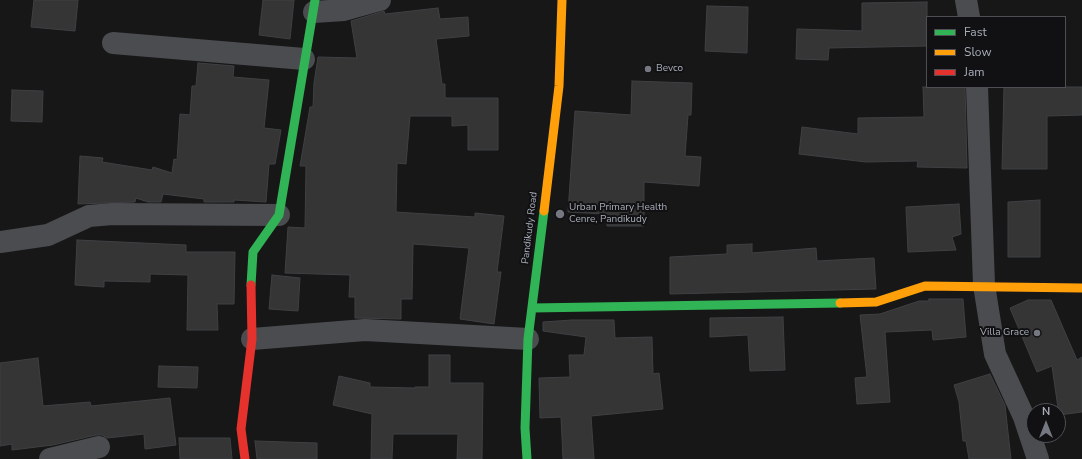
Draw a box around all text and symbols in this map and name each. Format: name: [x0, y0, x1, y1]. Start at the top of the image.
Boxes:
legend: [926, 16, 1066, 88]
text: Fast: [964, 24, 987, 40]
text: Slow: [964, 44, 992, 60]
place label: Bevco: [656, 63, 683, 75]
marker: Bevco: [643, 64, 653, 74]
text: Jam: [964, 64, 985, 80]
street label: Pandikudy Road: [520, 191, 540, 265]
place label: Urban Primary Health Cenre, Pandikudy: [569, 202, 667, 226]
marker: Urban Primary Health Cenre, Pandikudy: [554, 208, 566, 220]
place label: Villa Grace: [980, 327, 1029, 339]
marker: Villa Grace: [1032, 328, 1042, 338]
north arrow: [1026, 403, 1066, 443]
text: N: [1042, 404, 1050, 419]

